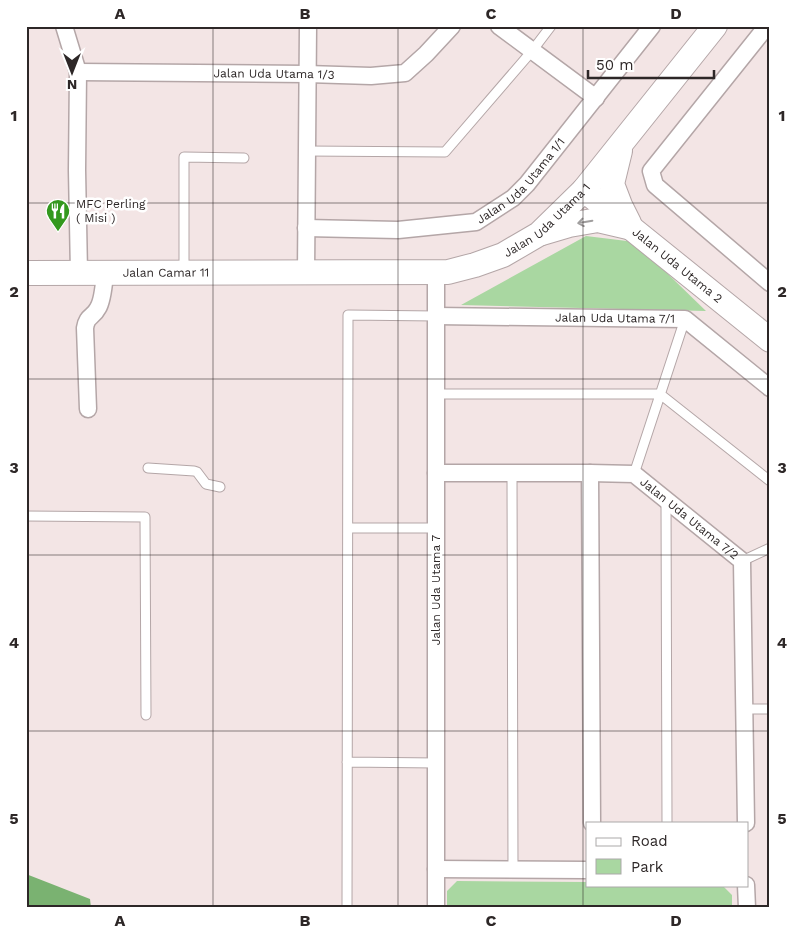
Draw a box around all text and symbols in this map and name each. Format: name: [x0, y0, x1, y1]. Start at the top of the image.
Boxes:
text: A: [115, 4, 126, 23]
text: B: [300, 4, 311, 23]
text: C: [486, 4, 497, 23]
text: D: [670, 4, 682, 23]
north arrow: [48, 48, 98, 98]
scale bar: [588, 48, 715, 80]
text: 50 m: [596, 56, 633, 74]
street label: Jalan Uda Utama 1/3: [213, 66, 335, 82]
text: N: [67, 77, 77, 93]
text: 1: [11, 106, 17, 125]
text: 1: [779, 106, 785, 125]
street label: Jalan Uda Utama 1/1: [471, 132, 569, 224]
street label: Jalan Uda Utama 1: [499, 177, 593, 259]
place label: MFC Perling ( Misi ): [76, 197, 146, 225]
restaurant icon: MFC Perling ( Misi ): [45, 198, 71, 232]
one-way arrow: [578, 218, 594, 228]
street label: Jalan Uda Utama 2: [630, 225, 725, 306]
street label: Jalan Camar 11: [123, 266, 209, 280]
text: 2: [9, 282, 19, 301]
text: 2: [777, 282, 787, 301]
street label: Jalan Uda Utama 7/1: [555, 310, 675, 326]
text: 3: [9, 458, 19, 477]
text: 3: [777, 458, 787, 477]
street label: Jalan Uda Utama 7/2: [637, 475, 741, 562]
street label: Jalan Uda Utama 7: [429, 534, 443, 645]
text: 4: [9, 633, 19, 652]
text: 4: [777, 633, 787, 652]
text: 5: [9, 809, 19, 828]
text: 5: [777, 809, 787, 828]
legend: [586, 822, 748, 886]
text: Road: [631, 832, 668, 850]
text: Park: [631, 858, 664, 876]
text: A: [115, 911, 126, 930]
text: B: [300, 911, 311, 930]
text: C: [486, 911, 497, 930]
text: D: [670, 911, 682, 930]

